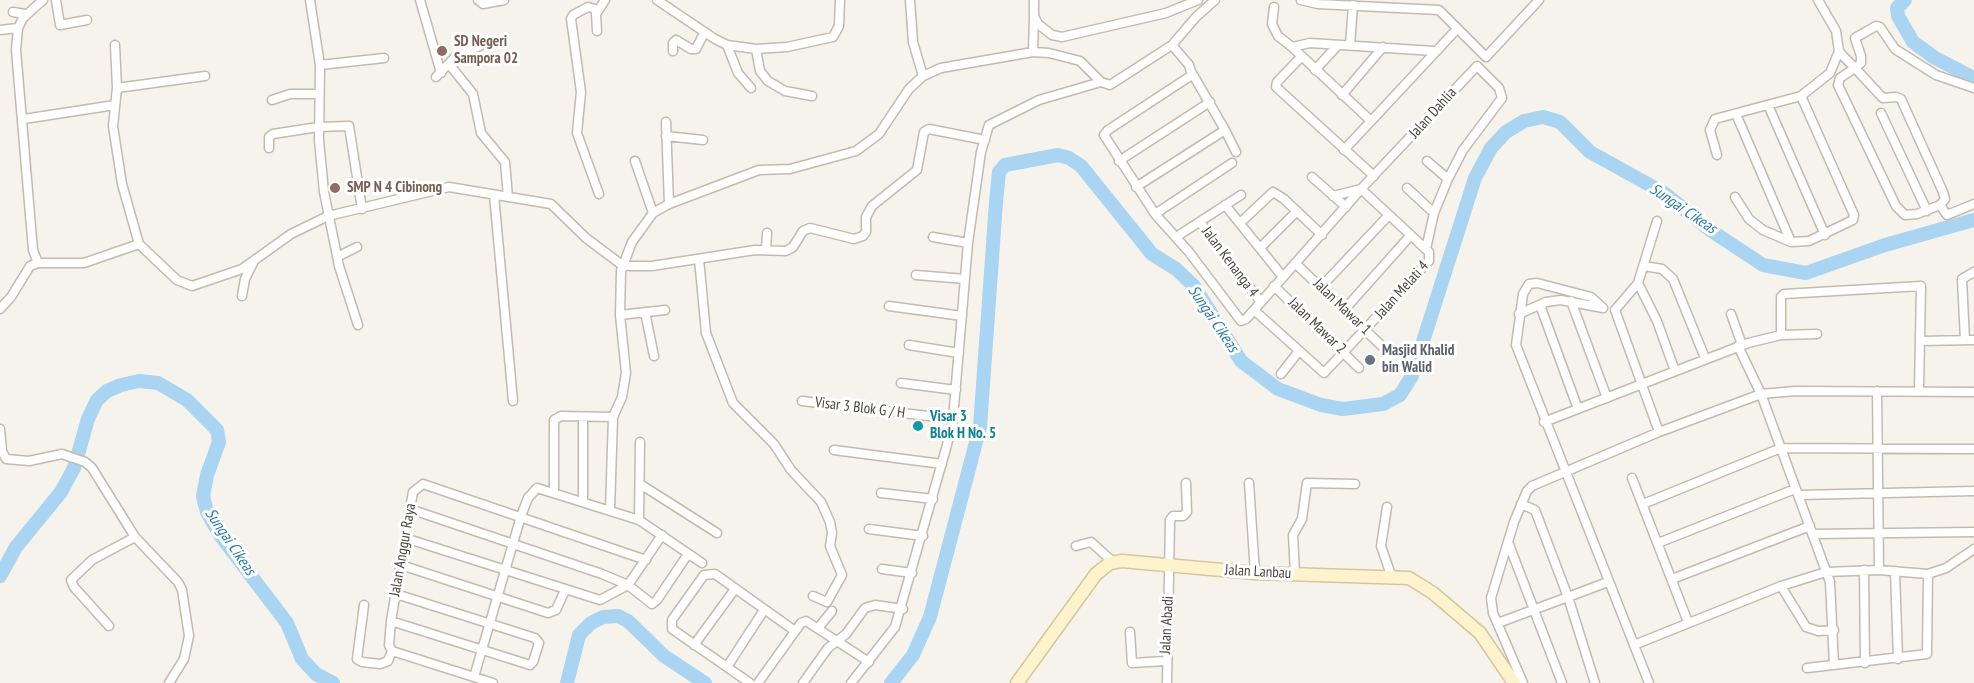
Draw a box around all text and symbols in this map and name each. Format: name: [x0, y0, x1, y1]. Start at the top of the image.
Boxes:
place label: SD Negeri Sampora 02: [454, 33, 518, 68]
marker: SD Negeri Sampora 02: [435, 44, 449, 58]
street label: Jalan Dahlia: [1406, 84, 1460, 142]
place label: SMP N 4 Cibinong: [347, 179, 442, 197]
water label: Sungai Cikeas: [1646, 180, 1720, 238]
marker: SMP N 4 Cibinong: [328, 181, 342, 195]
street label: Jalan Kenanga 4: [1198, 223, 1262, 301]
street label: Jalan Melati 4: [1371, 257, 1433, 323]
street label: Jalan Mawar 1: [1309, 275, 1375, 339]
water label: Sungai Cikeas: [1184, 282, 1242, 356]
street label: Jalan Mawar 2: [1284, 294, 1350, 358]
place label: Masjid Khalid bin Walid: [1382, 342, 1454, 377]
marker: Masjid Khalid bin Walid: [1363, 353, 1377, 367]
street label: Visar 3 Blok G / H: [814, 394, 906, 422]
place label: Visar 3 Blok H No. 5: [930, 408, 996, 443]
marker: Visar 3 Blok H No. 5: [911, 419, 925, 433]
street label: Jalan Anggur Raya: [386, 502, 420, 598]
water label: Sungai Cikeas: [201, 505, 259, 579]
street label: Jalan Lanbau: [1224, 561, 1292, 583]
street label: Jalan Abadi: [1156, 595, 1178, 655]

